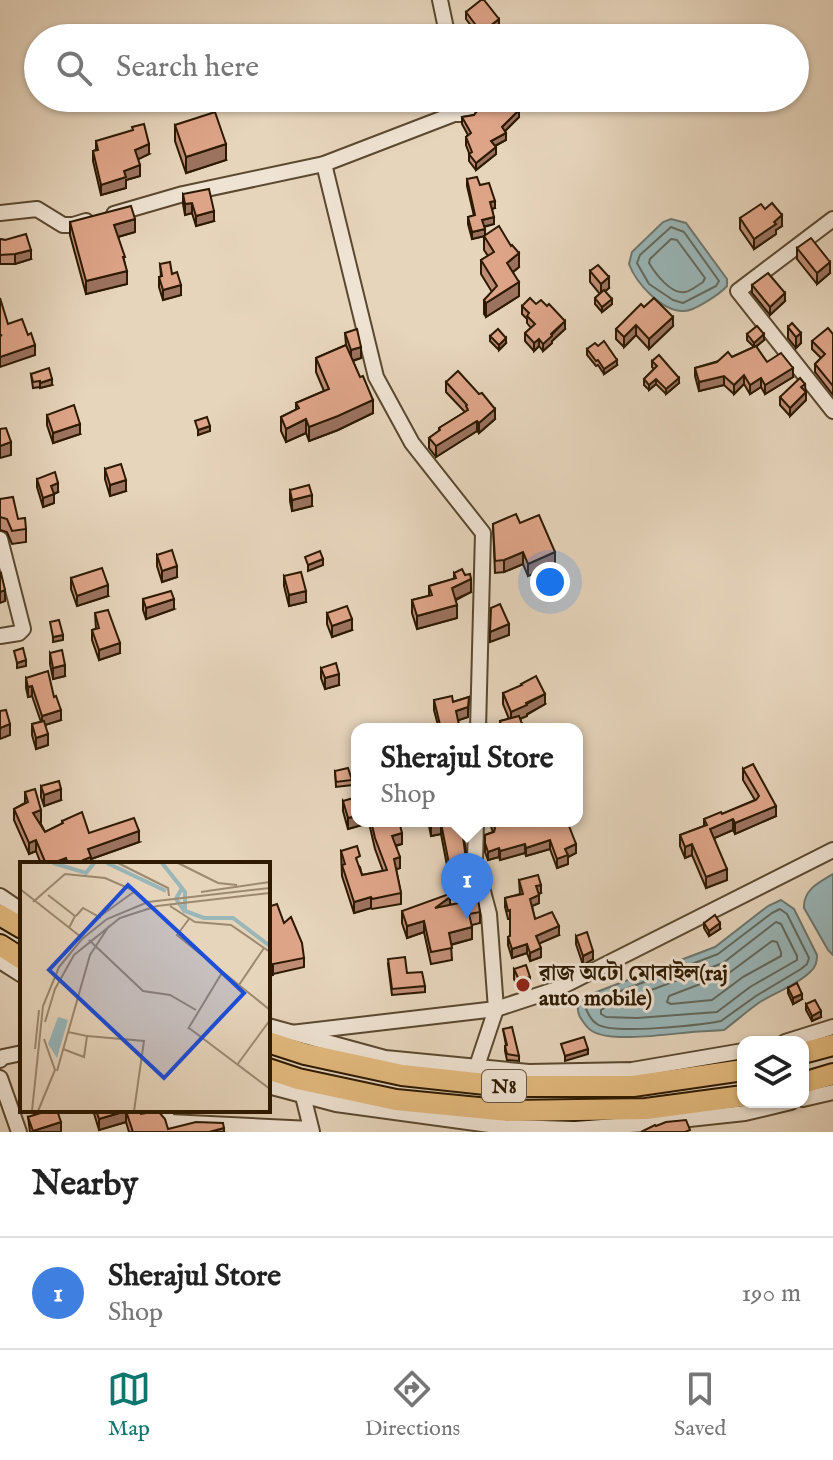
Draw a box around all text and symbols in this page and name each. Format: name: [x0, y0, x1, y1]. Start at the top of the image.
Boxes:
search box: [24, 24, 809, 112]
icon: search: [52, 46, 96, 90]
text: Search here: [116, 49, 259, 87]
your location: [530, 562, 570, 602]
popup: [351, 723, 583, 827]
text: Sherajul Store: [381, 740, 553, 778]
text: Shop: [381, 778, 436, 811]
pin: 1: [441, 853, 493, 919]
inset map: [20, 862, 270, 1112]
place label: রাজ অটো মোবাইল(raj auto mobile): [538, 959, 728, 1013]
marker: রাজ অটো মোবাইল(raj auto mobile): [514, 976, 532, 994]
map controls: [737, 1036, 809, 1108]
button: layers: [737, 1036, 809, 1108]
road number: N8: [482, 1070, 526, 1102]
text: Nearby: [32, 1163, 138, 1206]
text: Sherajul Store: [108, 1258, 281, 1296]
text: 1: [53, 1277, 63, 1310]
text: 190 m: [741, 1277, 801, 1310]
text: Shop: [108, 1296, 163, 1329]
tab: Map: [107, 1367, 151, 1443]
tab: Directions: [365, 1367, 460, 1443]
tab: Saved: [674, 1367, 726, 1443]

